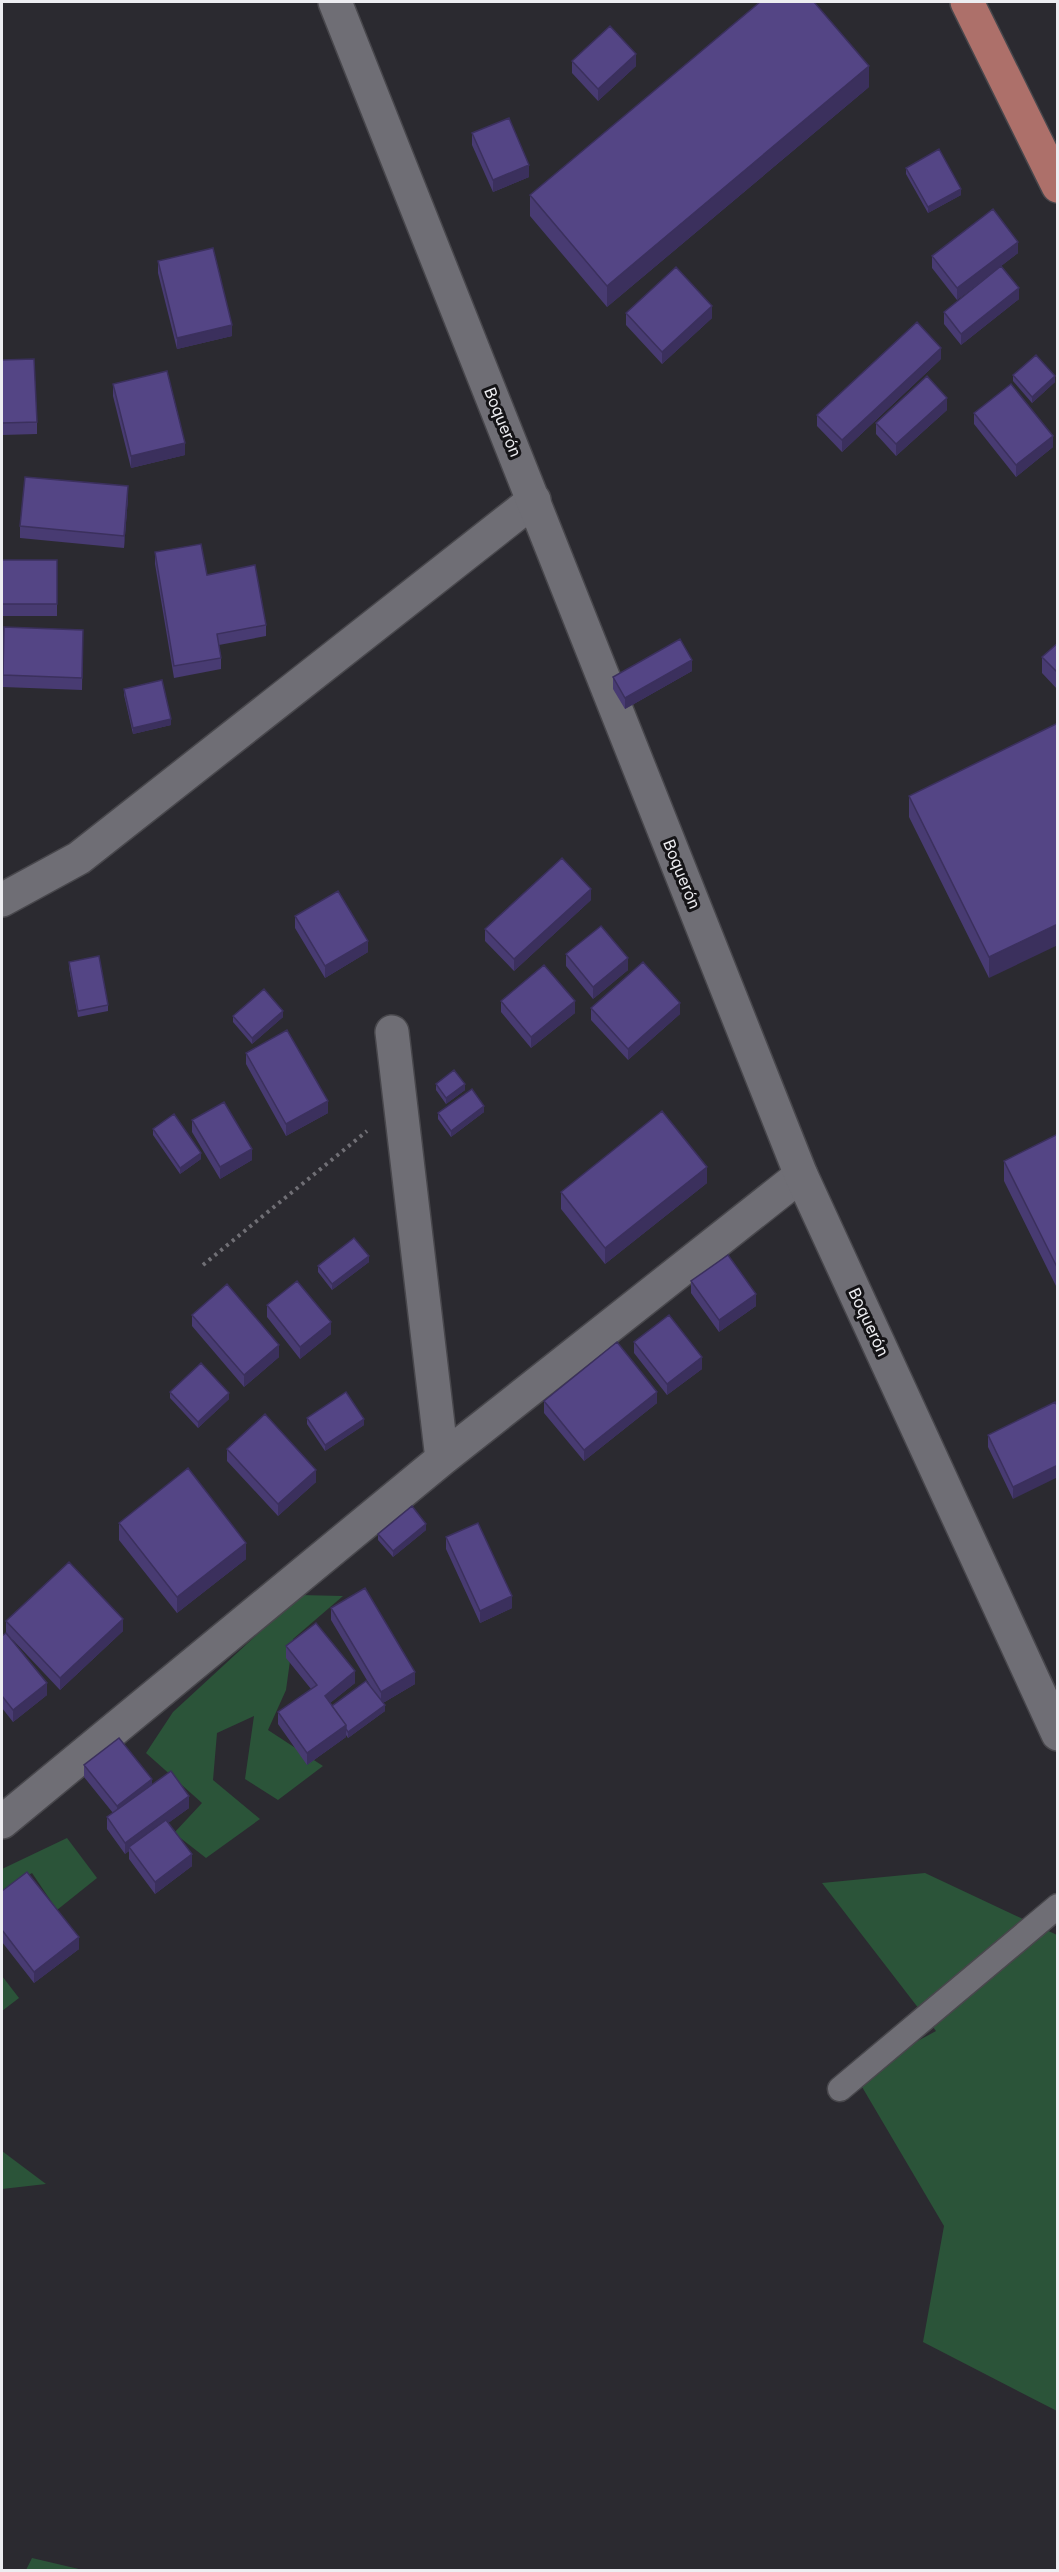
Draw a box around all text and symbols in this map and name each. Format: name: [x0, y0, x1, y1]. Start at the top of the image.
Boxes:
street label: Boquerón: [480, 384, 526, 460]
street label: Boquerón: [659, 836, 705, 912]
street label: Boquerón: [844, 1284, 894, 1360]

